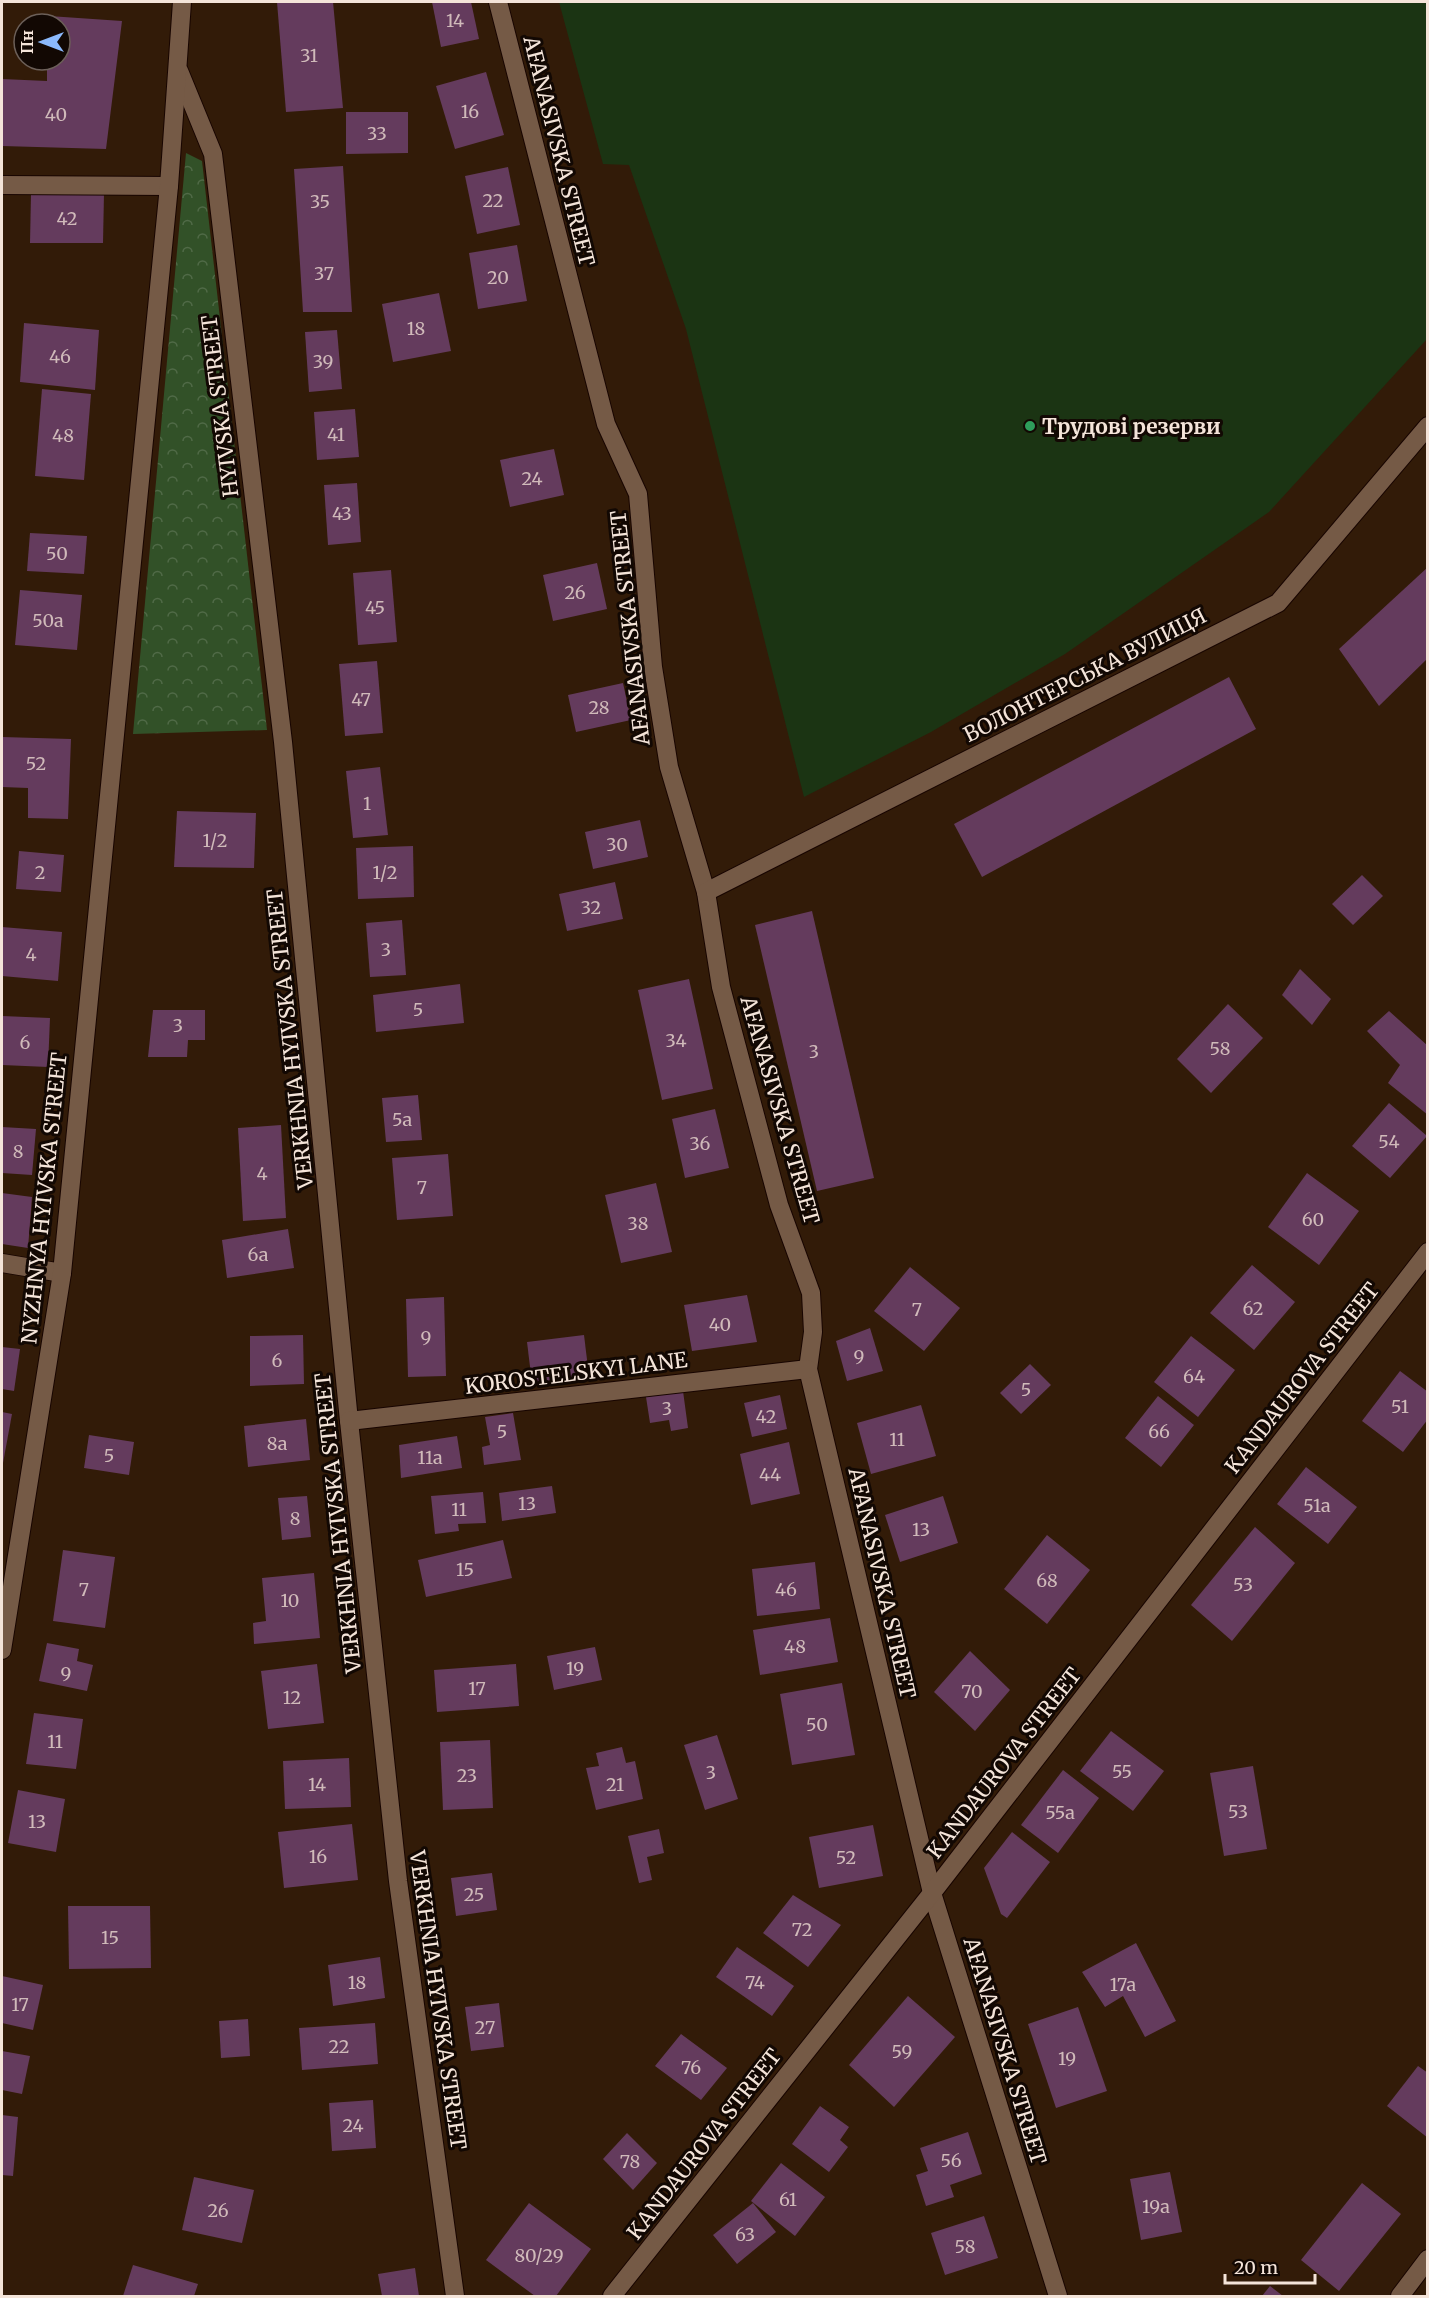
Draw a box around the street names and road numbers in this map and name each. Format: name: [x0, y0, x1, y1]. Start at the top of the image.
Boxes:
street label: AFANASIVSKA STREET: [517, 32, 601, 269]
street label: HYIVSKA STREET: [195, 313, 245, 498]
street label: AFANASIVSKA STREET: [604, 509, 656, 748]
street label: ВОЛОНТЕРСЬКА ВУЛИЦЯ: [959, 602, 1211, 748]
street label: VERKHNIA HYIVSKA STREET: [261, 887, 319, 1191]
street label: AFANASIVSKA STREET: [734, 992, 826, 1228]
street label: NYZHNYA HYIVSKA STREET: [15, 1051, 73, 1345]
street label: KANDAUROVA STREET: [1219, 1277, 1385, 1479]
street label: KOROSTELSKYI LANE: [463, 1346, 689, 1400]
street label: VERKHNIA HYIVSKA STREET: [309, 1371, 367, 1675]
street label: AFANASIVSKA STREET: [842, 1464, 922, 1701]
street label: KANDAUROVA STREET: [921, 1662, 1087, 1864]
street label: VERKHNIA HYIVSKA STREET: [404, 1848, 472, 2152]
street label: AFANASIVSKA STREET: [957, 1933, 1053, 2168]
street label: KANDAUROVA STREET: [621, 2043, 787, 2245]

